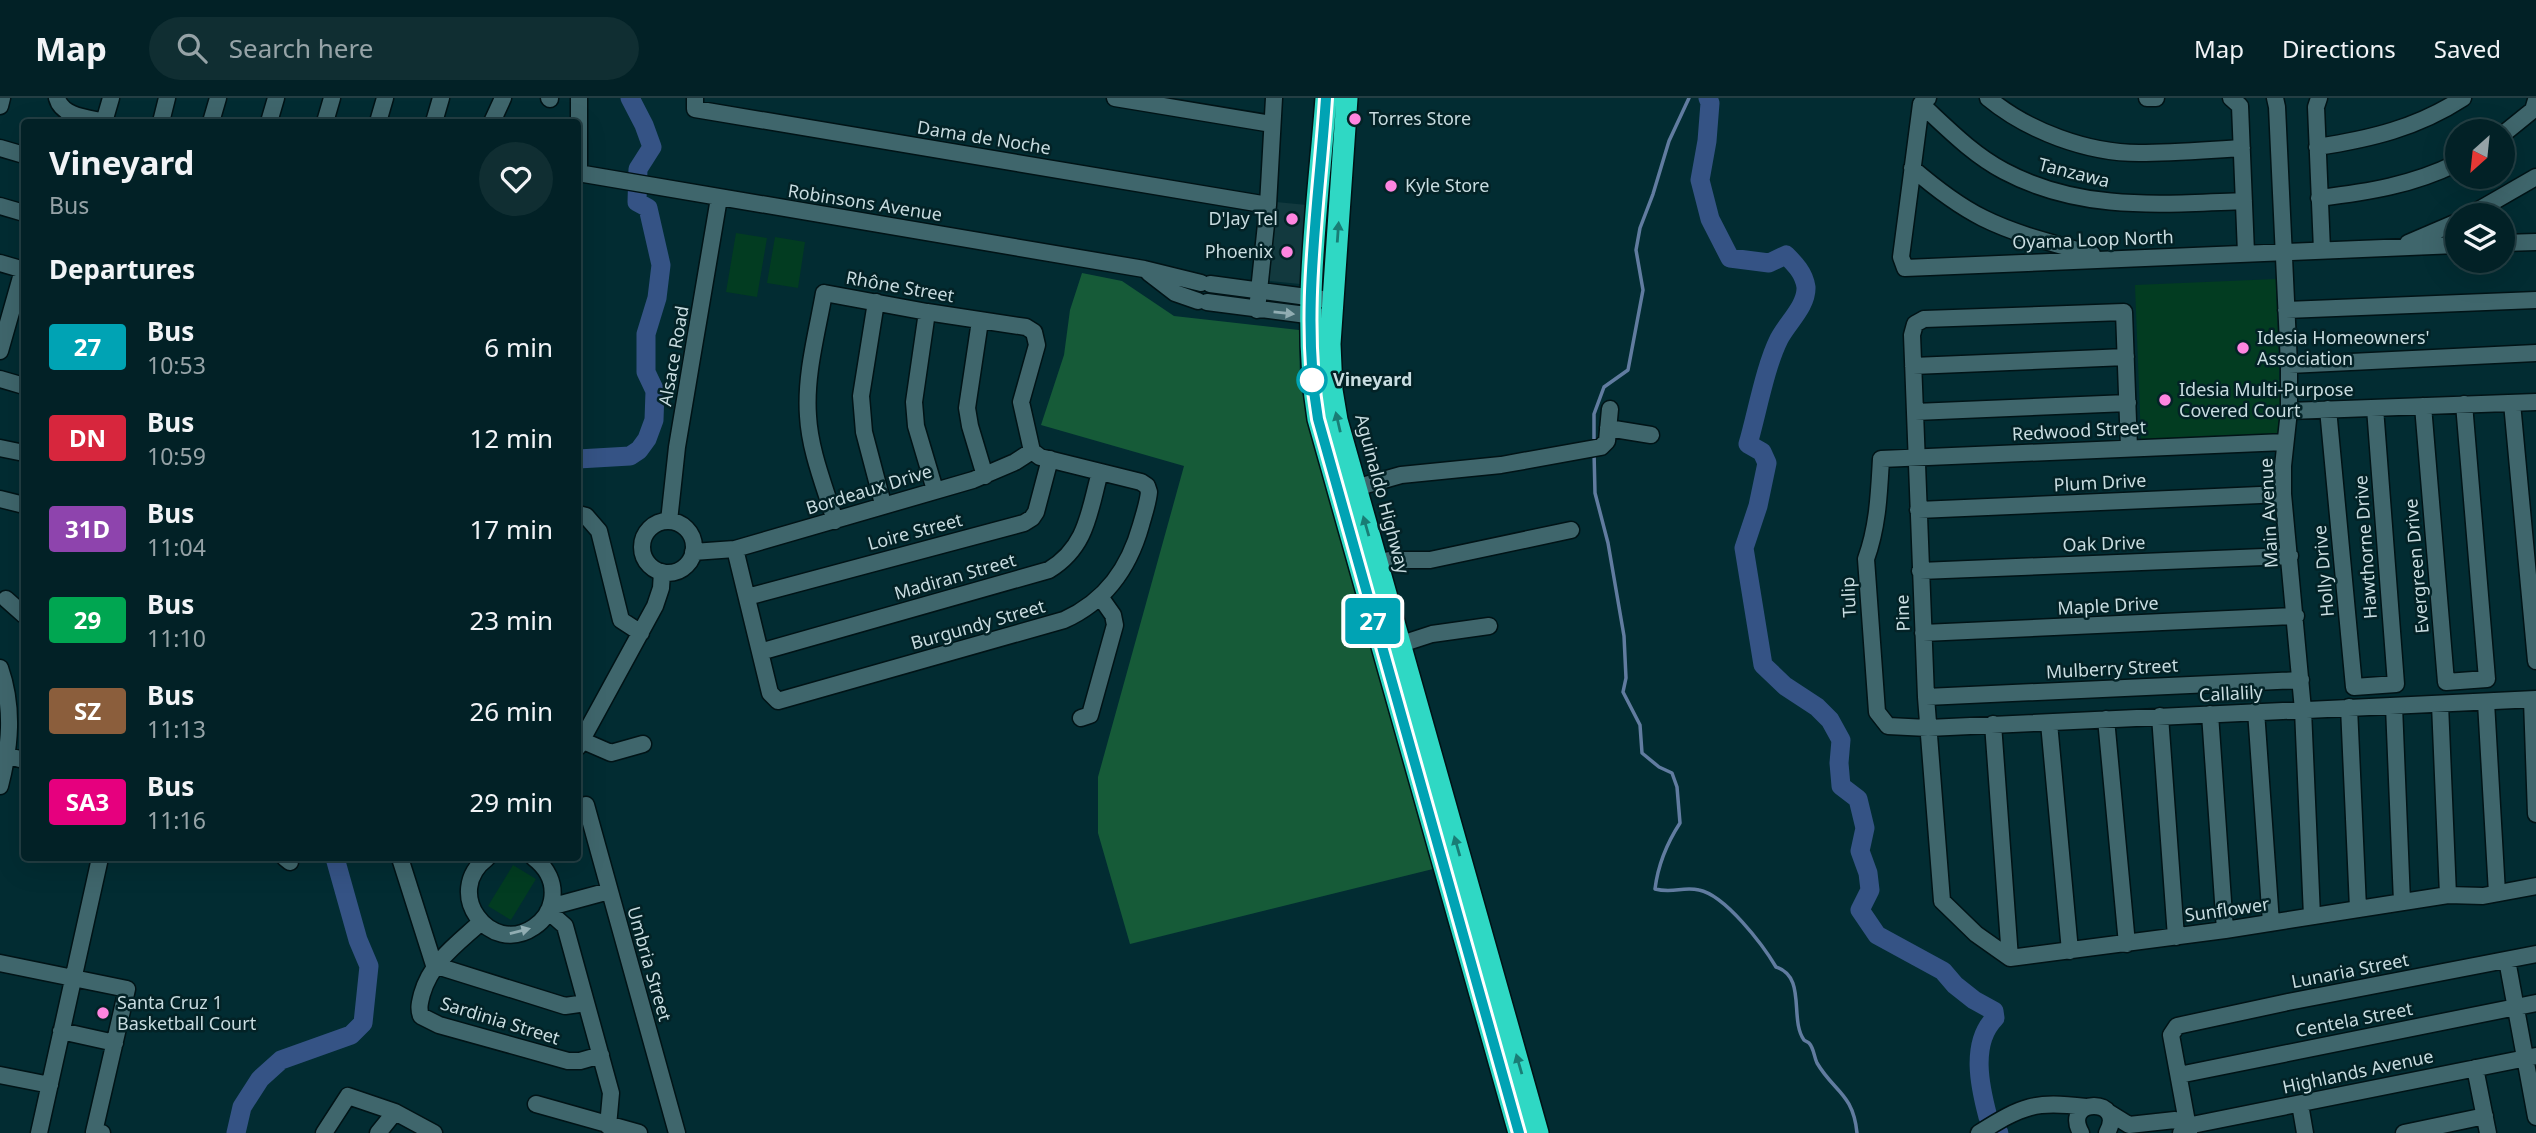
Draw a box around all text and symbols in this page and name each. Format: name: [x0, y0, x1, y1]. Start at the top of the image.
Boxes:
search box: [149, 17, 639, 80]
text: Map: [35, 26, 107, 71]
icon: search: [173, 29, 211, 67]
text: Search here: [229, 30, 373, 66]
text: Map: [2194, 32, 2244, 65]
text: Directions: [2282, 32, 2396, 65]
text: Saved: [2434, 32, 2501, 65]
place label: Torres Store: [1369, 106, 1471, 130]
marker: Torres Store: [1347, 111, 1363, 127]
street label: Dama de Noche: [915, 115, 1053, 159]
north arrow: [2445, 119, 2515, 189]
map controls: [2445, 119, 2515, 273]
text: Vineyard: [49, 140, 194, 185]
button: heart: [479, 142, 553, 216]
street label: Tanzawa: [2036, 152, 2112, 192]
place label: Kyle Store: [1405, 173, 1489, 197]
street label: Robinsons Avenue: [786, 178, 944, 226]
marker: Kyle Store: [1383, 178, 1399, 194]
text: Bus: [49, 189, 89, 221]
button: layers: [2445, 203, 2515, 273]
place label: D'Jay Tel: [1208, 206, 1278, 230]
marker: D'Jay Tel: [1284, 211, 1300, 227]
one-way arrow: [1333, 221, 1344, 243]
street label: Oyama Loop North: [2012, 224, 2174, 254]
place label: Phoenix: [1205, 239, 1273, 263]
marker: Phoenix: [1279, 244, 1295, 260]
text: Departures: [49, 251, 195, 287]
street label: Rhône Street: [844, 265, 957, 307]
street label: Alsace Road: [652, 304, 694, 408]
one-way arrow: [1273, 308, 1295, 319]
text: Bus: [147, 313, 194, 349]
place label: Idesia Homeowners' Association: [2257, 325, 2430, 370]
text: 6 min: [484, 329, 553, 365]
text: 27: [74, 330, 101, 363]
marker: Idesia Homeowners' Association: [2235, 340, 2251, 356]
text: 10:53: [147, 349, 206, 381]
marker: Vineyard: [1297, 365, 1327, 395]
place label: Vineyard: [1333, 367, 1412, 391]
place label: Idesia Multi-Purpose Covered Court: [2179, 377, 2354, 422]
marker: Idesia Multi-Purpose Covered Court: [2157, 392, 2173, 408]
text: Bus: [147, 404, 194, 440]
one-way arrow: [1332, 411, 1343, 433]
street label: Aguinaldo Highway: [1350, 411, 1416, 577]
street label: Redwood Street: [2011, 414, 2147, 446]
text: 12 min: [469, 420, 553, 456]
text: DN: [69, 421, 106, 454]
text: 10:59: [147, 440, 206, 472]
street label: Main Avenue: [2253, 457, 2283, 569]
street label: Bordeaux Drive: [803, 458, 935, 520]
street label: Plum Drive: [2053, 468, 2147, 496]
street label: Hawthorne Drive: [2348, 474, 2382, 620]
text: Bus: [147, 495, 194, 531]
street label: Evergreen Drive: [2398, 498, 2434, 635]
street label: Loire Street: [865, 507, 965, 555]
text: 17 min: [469, 511, 553, 547]
text: 31D: [65, 512, 110, 545]
one-way arrow: [1361, 515, 1371, 536]
street label: Holly Drive: [2307, 524, 2339, 618]
street label: Oak Drive: [2062, 530, 2146, 556]
text: 11:04: [147, 531, 206, 563]
street label: Madiran Street: [891, 547, 1019, 605]
street label: Tulip: [1835, 576, 1861, 618]
text: Bus: [147, 586, 194, 622]
street label: Maple Drive: [2057, 590, 2159, 620]
street label: Burgundy Street: [908, 593, 1048, 655]
street label: Pine: [1889, 594, 1915, 632]
line badge: 27: [1342, 598, 1404, 644]
text: 23 min: [469, 602, 553, 638]
text: 29: [74, 603, 101, 636]
text: 27: [1359, 604, 1387, 637]
text: 11:10: [147, 622, 206, 654]
street label: Mulberry Street: [2045, 653, 2179, 683]
text: Bus: [147, 677, 194, 713]
street label: Callalily: [2198, 679, 2264, 707]
text: 26 min: [469, 693, 553, 729]
text: SZ: [74, 694, 101, 727]
text: 11:13: [147, 713, 206, 745]
text: Bus: [147, 768, 194, 804]
text: 29 min: [469, 784, 553, 820]
text: SA3: [66, 785, 109, 818]
text: 11:16: [147, 804, 206, 836]
one-way arrow: [1451, 835, 1461, 856]
street label: Sunflower: [2183, 891, 2271, 927]
street label: Umbria Street: [622, 904, 678, 1024]
one-way arrow: [509, 925, 531, 936]
street label: Lunaria Street: [2289, 947, 2411, 993]
place label: Santa Cruz 1 Basketball Court: [117, 990, 257, 1035]
street label: Sardinia Street: [438, 991, 563, 1050]
street label: Centela Street: [2293, 996, 2415, 1042]
marker: Santa Cruz 1 Basketball Court: [95, 1005, 111, 1021]
street label: Highlands Avenue: [2280, 1043, 2435, 1099]
one-way arrow: [1513, 1054, 1523, 1075]

